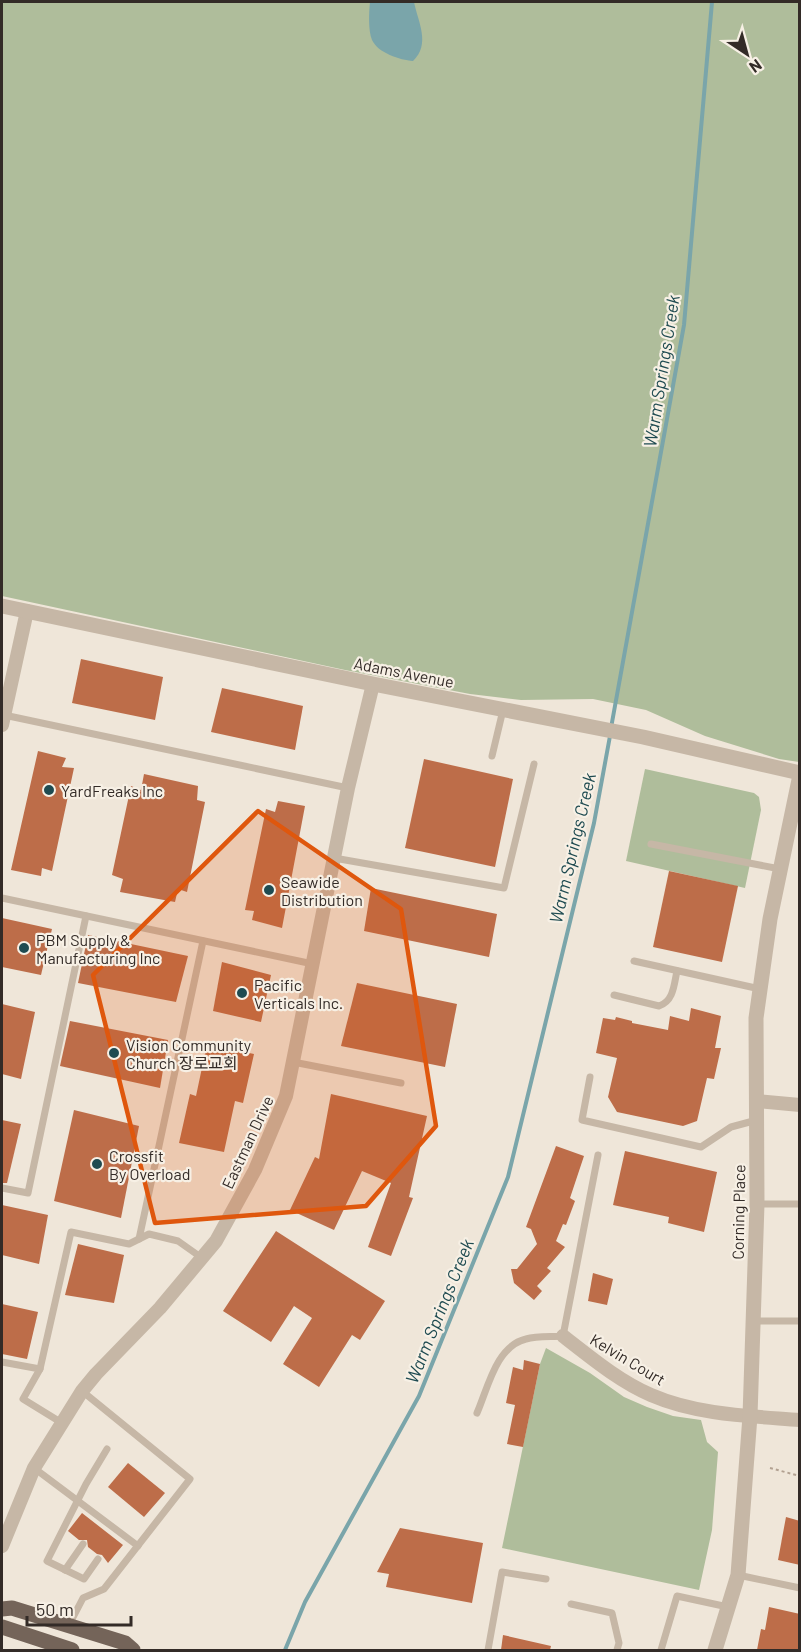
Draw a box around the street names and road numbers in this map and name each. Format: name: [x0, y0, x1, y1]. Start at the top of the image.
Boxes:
street label: Adams Avenue: [352, 653, 456, 691]
street label: Eastman Drive: [217, 1093, 277, 1191]
street label: Corning Place: [728, 1164, 748, 1260]
street label: Kelvin Court: [587, 1329, 669, 1389]

